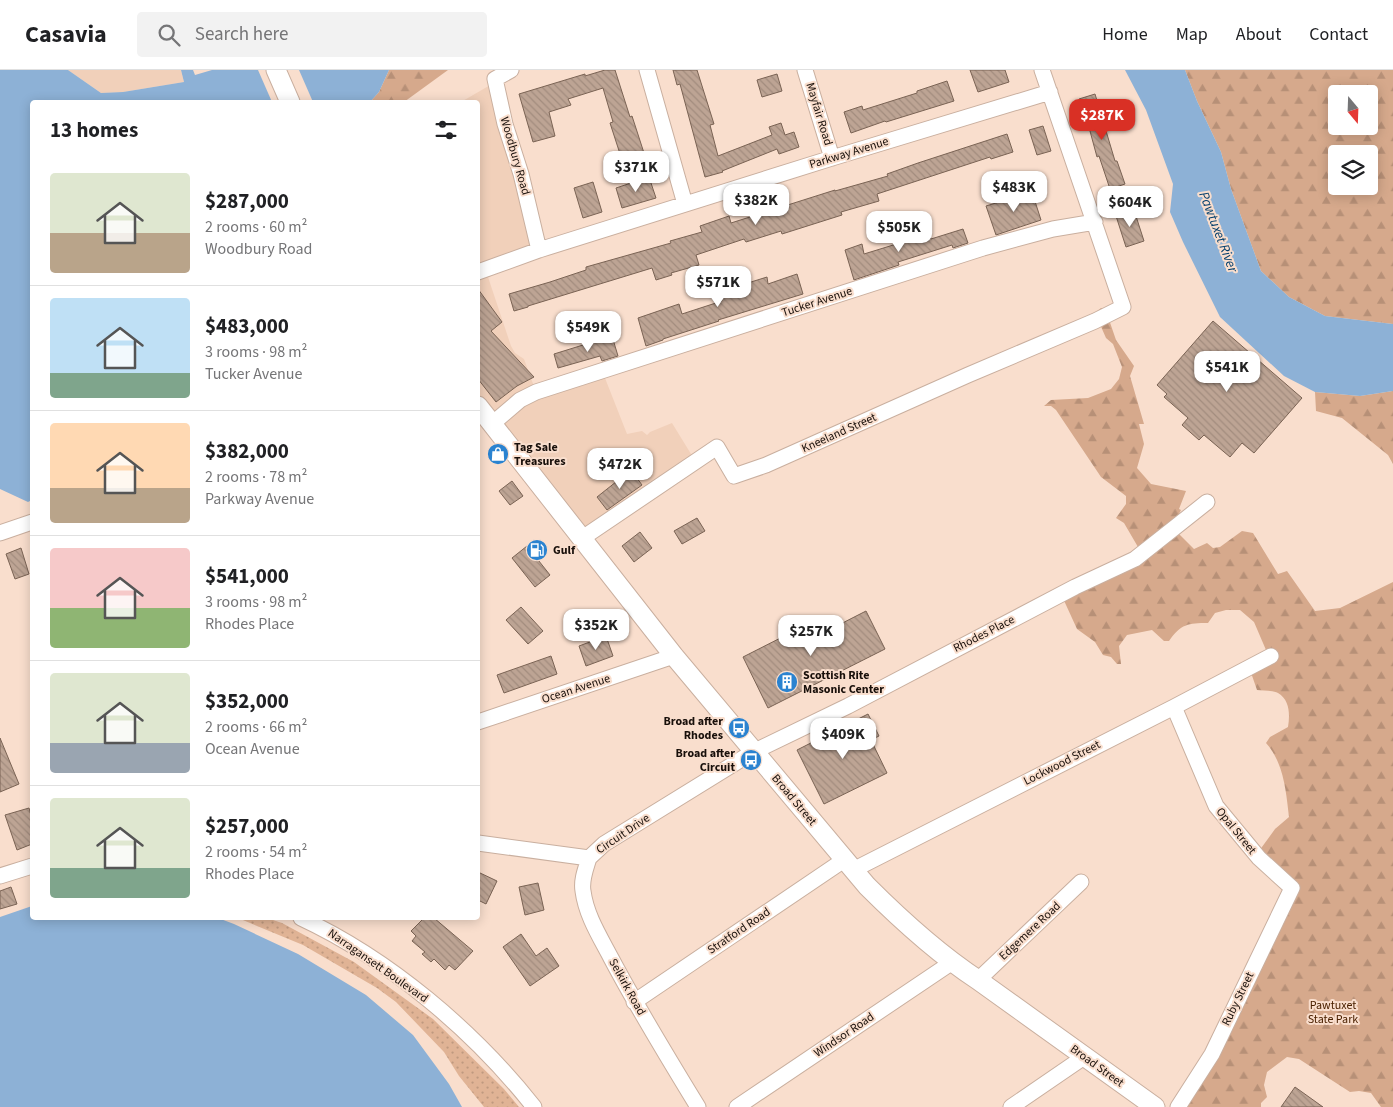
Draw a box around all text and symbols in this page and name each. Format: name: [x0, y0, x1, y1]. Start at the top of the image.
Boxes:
search box: [137, 12, 487, 57]
text: Casavia: [25, 17, 107, 52]
icon: search: [155, 21, 183, 49]
text: Search here: [195, 21, 288, 48]
text: Home: [1102, 22, 1148, 47]
text: Map: [1176, 22, 1208, 47]
text: About: [1236, 22, 1281, 47]
text: Contact: [1309, 22, 1368, 47]
street label: Mayfair Road: [801, 80, 837, 148]
north arrow: [1328, 85, 1378, 135]
map controls: [1328, 85, 1378, 195]
pin: $287K: [1067, 98, 1137, 141]
text: $287K: [1080, 104, 1124, 126]
text: 13 homes: [50, 115, 138, 145]
street label: Woodbury Road: [496, 115, 534, 197]
icon: filters: [432, 116, 460, 144]
street label: Parkway Avenue: [807, 133, 891, 173]
button: layers: [1328, 145, 1378, 195]
pin: $371K: [601, 150, 671, 193]
text: $371K: [614, 156, 658, 178]
pin: $483K: [979, 170, 1049, 213]
text: $483K: [992, 176, 1036, 198]
pin: $382K: [721, 184, 791, 226]
text: $287,000: [205, 186, 289, 216]
pin: $604K: [1095, 186, 1165, 228]
text: $382K: [734, 189, 778, 211]
water label: Pawtuxet River: [1193, 189, 1243, 276]
text: $604K: [1108, 191, 1152, 213]
icon: home: [90, 193, 150, 253]
pin: $505K: [864, 210, 934, 253]
text: 2 rooms · 60 m²: [205, 216, 307, 238]
text: $505K: [877, 216, 921, 238]
text: Woodbury Road: [205, 238, 312, 260]
pin: $571K: [683, 266, 753, 308]
text: $571K: [696, 271, 740, 293]
street label: Tucker Avenue: [780, 283, 854, 321]
pin: $549K: [553, 310, 623, 353]
text: $483,000: [205, 311, 289, 341]
text: $549K: [566, 316, 610, 338]
icon: home: [90, 318, 150, 378]
text: 3 rooms · 98 m²: [205, 341, 307, 363]
pin: $541K: [1192, 350, 1262, 393]
text: $541K: [1205, 356, 1249, 378]
text: Tucker Avenue: [205, 363, 302, 385]
street label: Kneeland Street: [799, 409, 879, 457]
text: $382,000: [205, 436, 289, 466]
place label: Tag Sale Treasures: [514, 439, 566, 470]
shop icon: Tag Sale Treasures: [486, 442, 510, 466]
icon: home: [90, 443, 150, 503]
pin: $472K: [585, 448, 655, 490]
text: $472K: [598, 453, 642, 475]
text: 2 rooms · 78 m²: [205, 466, 307, 488]
text: Parkway Avenue: [205, 488, 314, 510]
fuel station icon: Gulf: [525, 538, 549, 562]
place label: Gulf: [553, 542, 576, 559]
text: $541,000: [205, 561, 289, 591]
icon: home: [90, 568, 150, 628]
text: 3 rooms · 98 m²: [205, 591, 307, 613]
pin: $352K: [561, 608, 631, 651]
street label: Rhodes Place: [950, 611, 1018, 657]
text: Rhodes Place: [205, 613, 294, 635]
text: $352K: [574, 614, 618, 636]
pin: $257K: [776, 614, 846, 657]
text: $257K: [789, 620, 833, 642]
place label: Scottish Rite Masonic Center: [803, 667, 884, 698]
street label: Ocean Avenue: [540, 670, 612, 708]
building icon: Scottish Rite Masonic Center: [775, 670, 799, 694]
text: $352,000: [205, 686, 289, 716]
icon: home: [90, 693, 150, 753]
place label: Broad after Rhodes: [664, 713, 723, 744]
text: 2 rooms · 66 m²: [205, 716, 307, 738]
bus stop icon: Broad after Rhodes: [727, 716, 751, 740]
pin: $409K: [808, 718, 878, 760]
text: $409K: [821, 723, 865, 745]
street label: Lockwood Street: [1021, 736, 1103, 790]
text: Ocean Avenue: [205, 738, 300, 760]
place label: Broad after Circuit: [676, 745, 735, 776]
bus stop icon: Broad after Circuit: [739, 748, 763, 772]
street label: Broad Street: [767, 771, 821, 829]
street label: Opal Street: [1212, 804, 1260, 858]
street label: Circuit Drive: [593, 810, 653, 858]
text: $257,000: [205, 811, 289, 841]
icon: home: [90, 818, 150, 878]
text: 2 rooms · 54 m²: [205, 841, 307, 863]
text: Rhodes Place: [205, 863, 294, 885]
street label: Edgemere Road: [995, 898, 1065, 964]
street label: Stratford Road: [704, 904, 774, 958]
street label: Narragansett Boulevard: [324, 925, 432, 1007]
street label: Selkirk Road: [604, 956, 650, 1018]
street label: Ruby Street: [1218, 969, 1258, 1029]
park label: Pawtuxet State Park: [1308, 997, 1358, 1028]
street label: Windsor Road: [810, 1009, 878, 1061]
street label: Broad Street: [1067, 1041, 1127, 1091]

